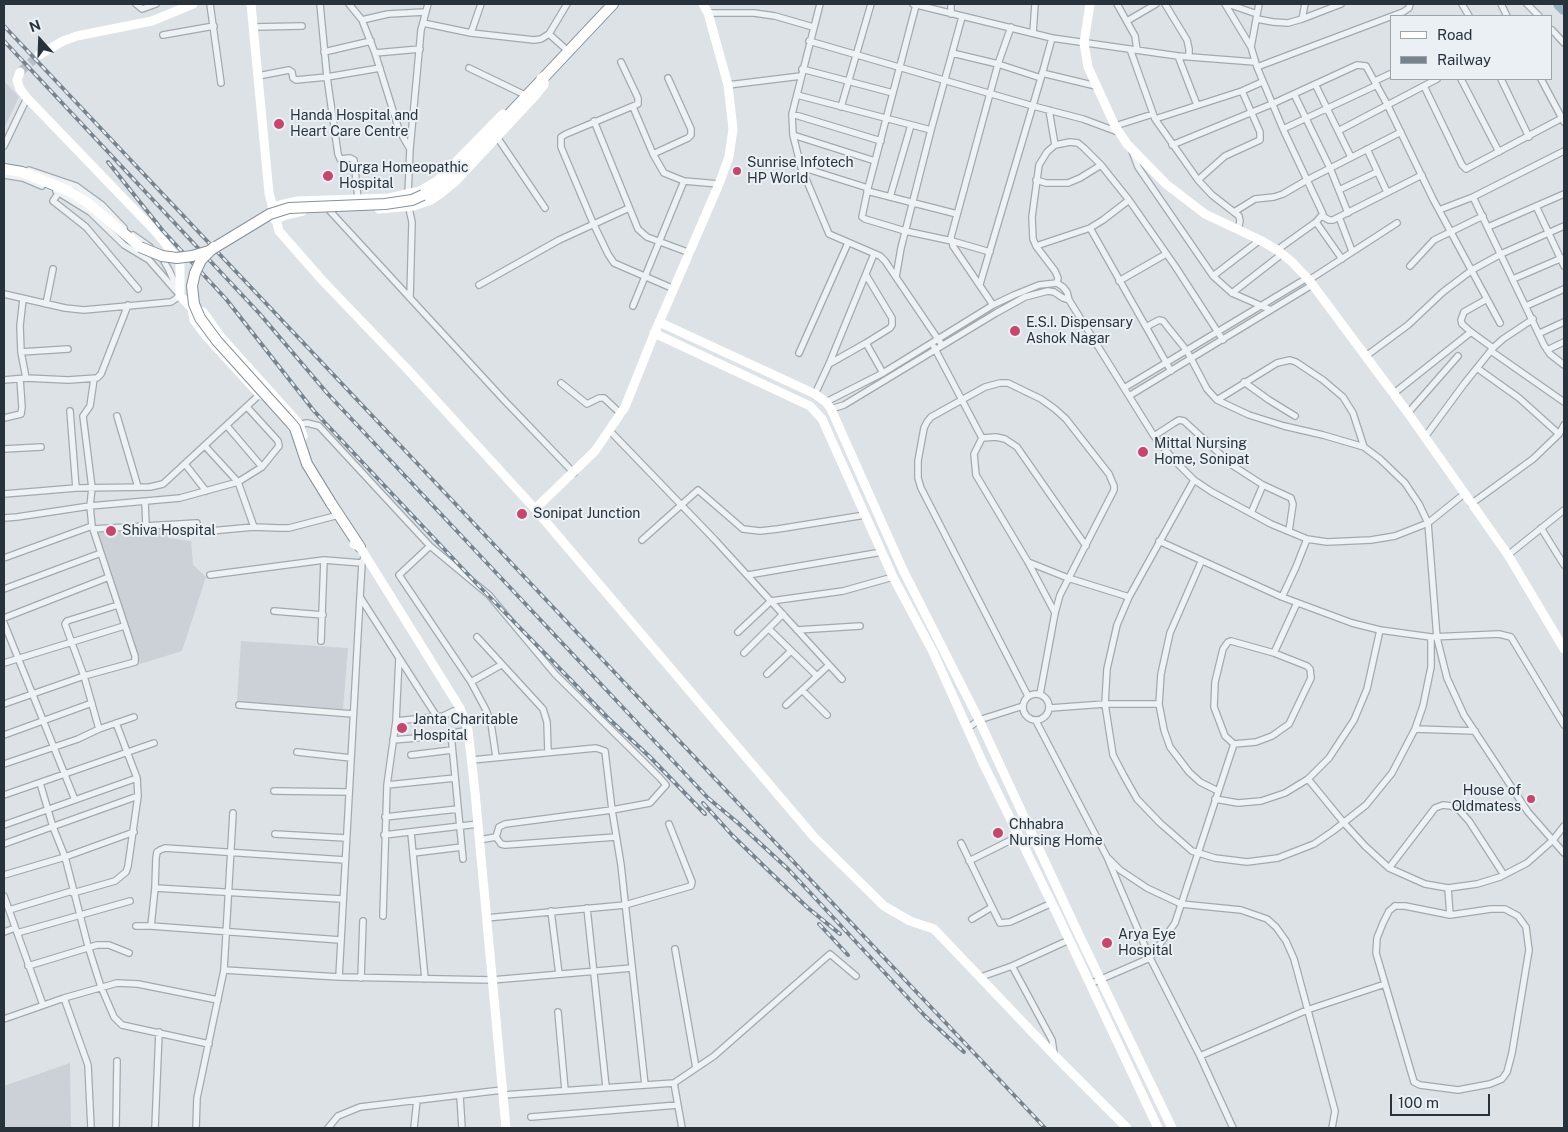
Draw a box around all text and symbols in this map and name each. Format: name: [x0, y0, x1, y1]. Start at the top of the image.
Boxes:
north arrow: [15, 15, 65, 65]
legend: [1390, 15, 1553, 80]
text: N: [27, 17, 43, 35]
text: Road: [1437, 26, 1473, 43]
text: Railway: [1437, 51, 1491, 68]
place label: Handa Hospital and Heart Care Centre: [290, 108, 418, 140]
marker: Handa Hospital and Heart Care Centre: [272, 117, 286, 131]
place label: Sunrise Infotech HP World: [747, 155, 854, 188]
place label: Durga Homeopathic Hospital: [339, 160, 469, 192]
marker: Sunrise Infotech HP World: [731, 165, 743, 177]
marker: Durga Homeopathic Hospital: [321, 169, 335, 183]
place label: E.S.I. Dispensary Ashok Nagar: [1026, 315, 1133, 348]
marker: E.S.I. Dispensary Ashok Nagar: [1008, 324, 1022, 338]
place label: Mittal Nursing Home, Sonipat: [1154, 436, 1249, 468]
marker: Mittal Nursing Home, Sonipat: [1136, 445, 1150, 459]
place label: Sonipat Junction: [533, 506, 640, 522]
marker: Sonipat Junction: [515, 507, 529, 521]
place label: Shiva Hospital: [122, 523, 216, 539]
marker: Shiva Hospital: [104, 524, 118, 538]
place label: Janta Charitable Hospital: [413, 712, 518, 744]
marker: Janta Charitable Hospital: [395, 721, 409, 735]
place label: House of Oldmatess: [1452, 783, 1521, 816]
marker: House of Oldmatess: [1525, 793, 1537, 805]
place label: Chhabra Nursing Home: [1009, 817, 1103, 850]
marker: Chhabra Nursing Home: [991, 826, 1005, 840]
place label: Arya Eye Hospital: [1118, 927, 1176, 960]
marker: Arya Eye Hospital: [1100, 936, 1114, 950]
scale bar: [1393, 1084, 1493, 1116]
text: 100 m: [1398, 1094, 1439, 1111]

